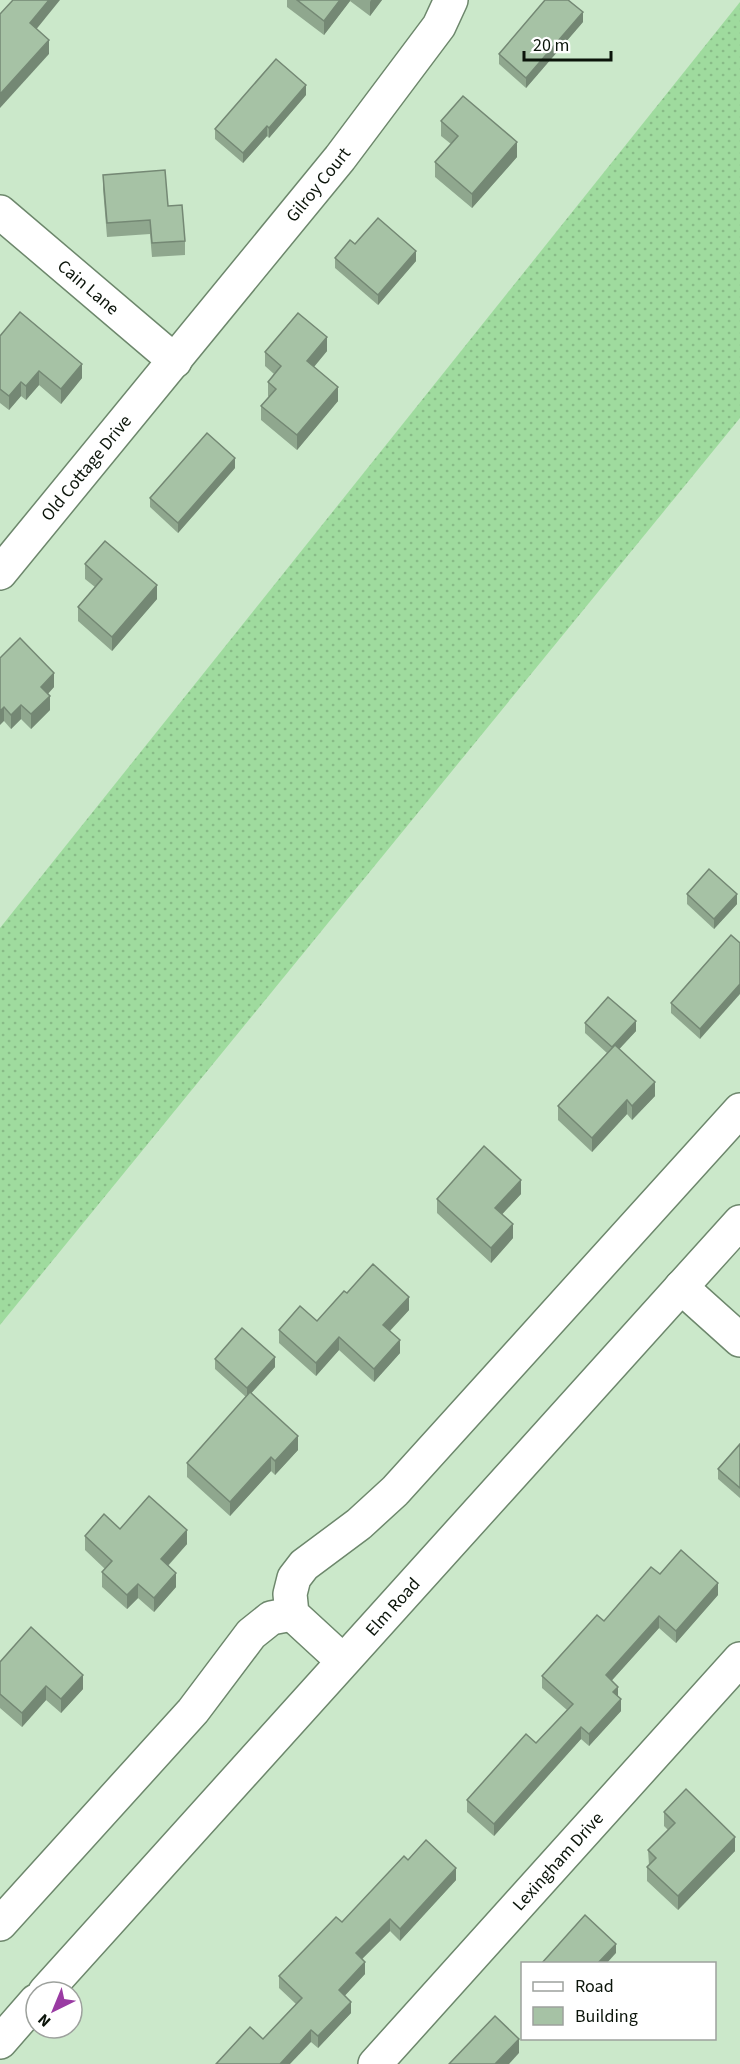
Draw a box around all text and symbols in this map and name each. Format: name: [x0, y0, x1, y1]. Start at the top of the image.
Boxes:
scale bar: [524, 24, 611, 62]
text: 20 m: [533, 33, 569, 58]
street label: Gilroy Court: [280, 142, 356, 227]
street label: Cain Lane: [52, 254, 125, 321]
street label: Old Cottage Drive: [35, 409, 137, 526]
street label: Elm Road: [360, 1572, 426, 1642]
street label: Lexingham Drive: [507, 1806, 609, 1916]
legend: [521, 1962, 716, 2040]
text: Road: [575, 1974, 614, 1999]
north arrow: [24, 1980, 84, 2040]
text: Building: [575, 2004, 638, 2029]
text: N: [33, 2009, 56, 2032]

